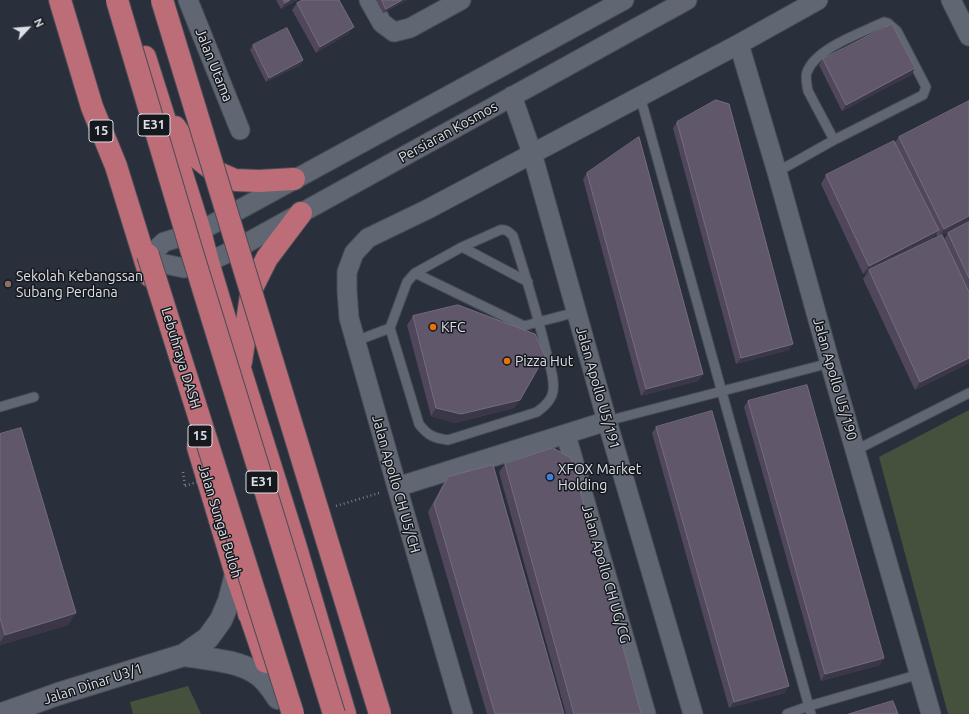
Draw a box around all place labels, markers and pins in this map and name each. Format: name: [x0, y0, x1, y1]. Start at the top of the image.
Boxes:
place label: Sekolah Kebangssan Subang Perdana: [16, 268, 143, 300]
marker: Sekolah Kebangssan Subang Perdana: [3, 279, 13, 289]
place label: KFC: [441, 319, 465, 335]
marker: KFC: [428, 322, 438, 332]
place label: Pizza Hut: [515, 353, 573, 369]
marker: Pizza Hut: [502, 356, 512, 366]
place label: XFOX Market Holding: [558, 461, 641, 494]
marker: XFOX Market Holding: [545, 472, 555, 482]

